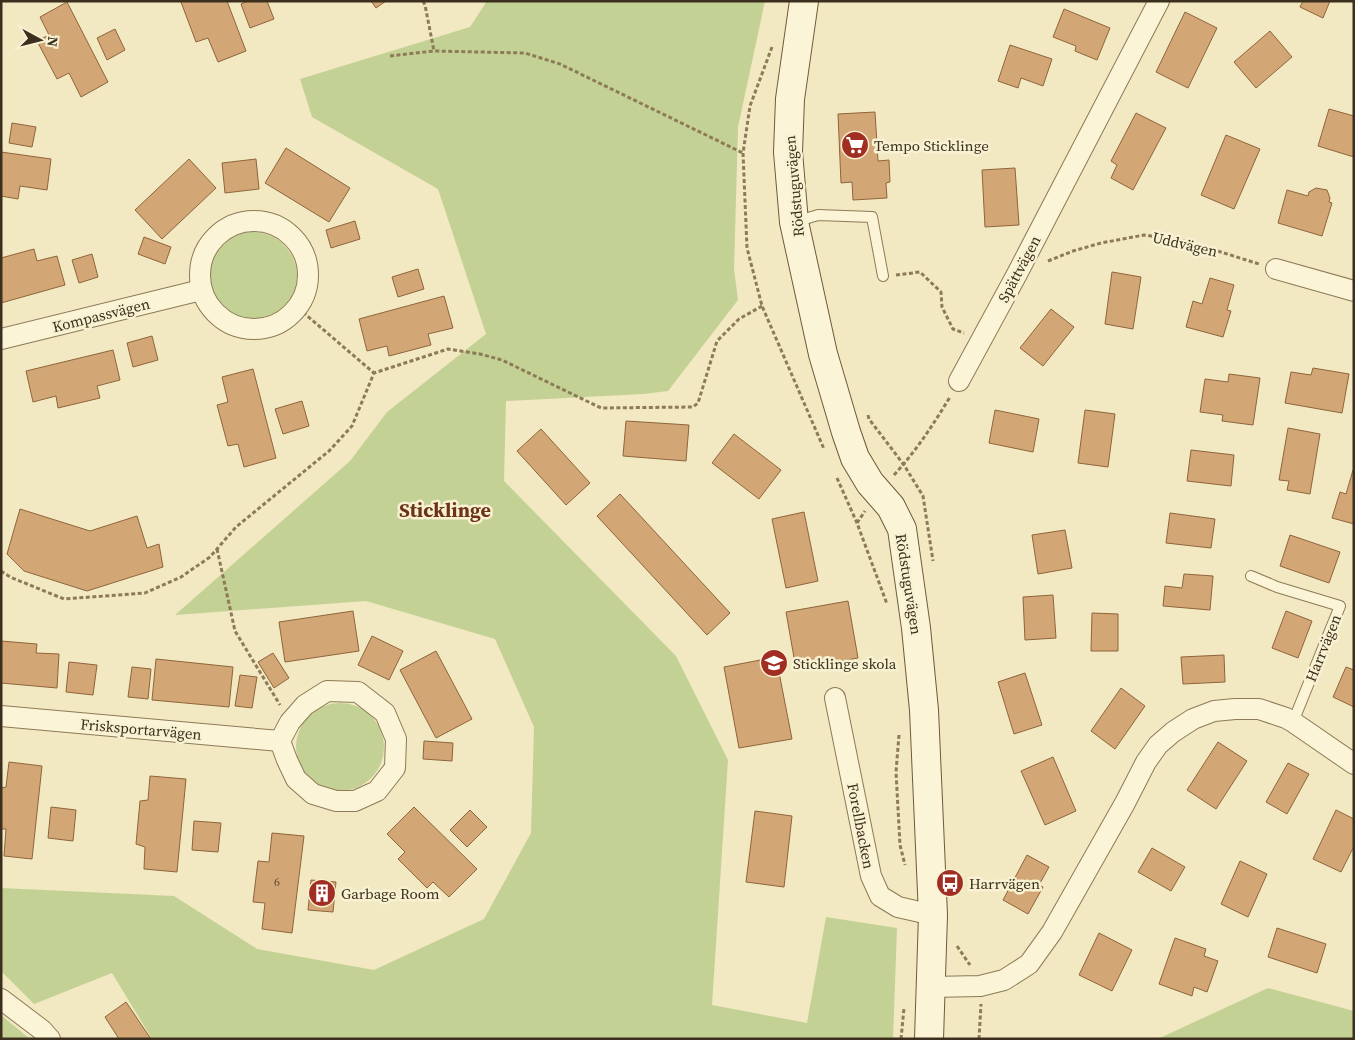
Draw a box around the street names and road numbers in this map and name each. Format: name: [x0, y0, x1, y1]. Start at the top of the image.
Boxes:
street label: Rödstuguvägen: [779, 134, 809, 238]
street label: Uddvägen: [1150, 226, 1220, 262]
street label: Spättvägen: [993, 232, 1045, 306]
street label: Kompassvägen: [50, 293, 152, 337]
street label: Rödstuguvägen: [891, 532, 927, 636]
street label: Harrvägen: [1300, 611, 1346, 685]
street label: Frisksportarvägen: [79, 713, 203, 745]
street label: Forellbacken: [842, 781, 880, 871]

